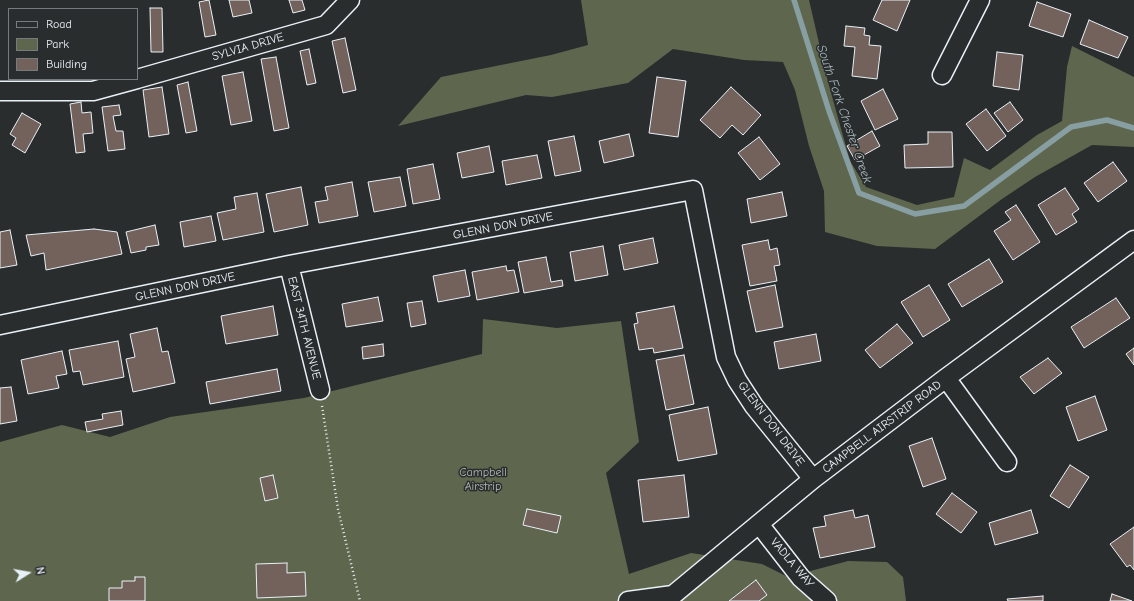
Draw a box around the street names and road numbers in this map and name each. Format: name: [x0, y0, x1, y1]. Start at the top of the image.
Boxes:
street label: SYLVIA DRIVE: [210, 30, 286, 64]
street label: GLENN DON DRIVE: [452, 209, 554, 243]
street label: GLENN DON DRIVE: [134, 269, 236, 305]
street label: EAST 34TH AVENUE: [284, 275, 324, 381]
street label: CAMPBELL AIRSTRIP ROAD: [820, 377, 944, 477]
street label: GLENN DON DRIVE: [735, 379, 807, 469]
street label: VADLA WAY: [767, 535, 817, 591]

